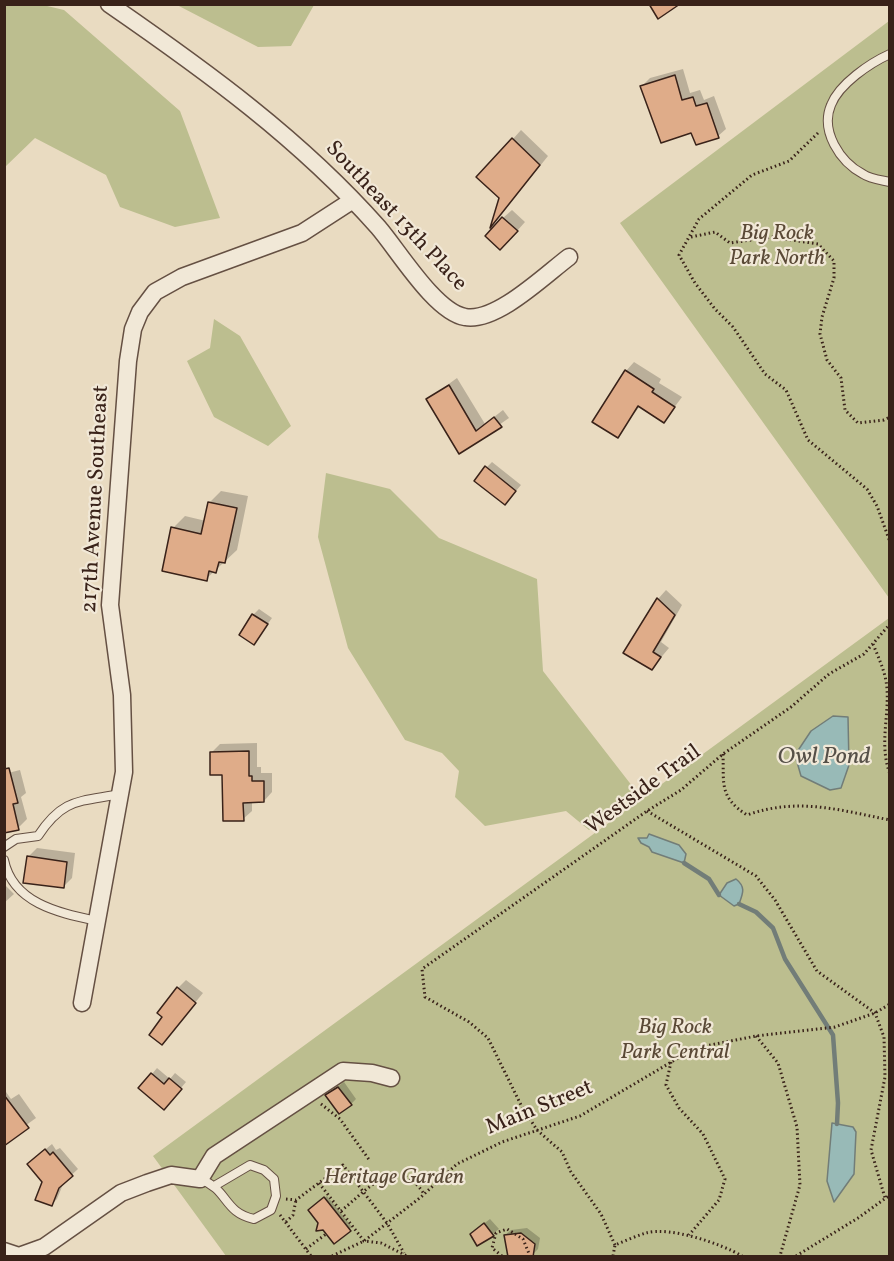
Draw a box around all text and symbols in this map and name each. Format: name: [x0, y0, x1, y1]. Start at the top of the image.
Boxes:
street label: Southeast 13th Place: [319, 136, 471, 298]
park label: Big Rock Park North: [729, 222, 825, 274]
street label: 217th Avenue Southeast: [78, 384, 116, 614]
street label: Westside Trail: [581, 740, 707, 842]
water label: Owl Pond: [777, 745, 871, 773]
park label: Big Rock Park Central: [620, 1016, 730, 1068]
street label: Main Street: [483, 1076, 597, 1142]
park label: Heritage Garden: [324, 1166, 464, 1192]

